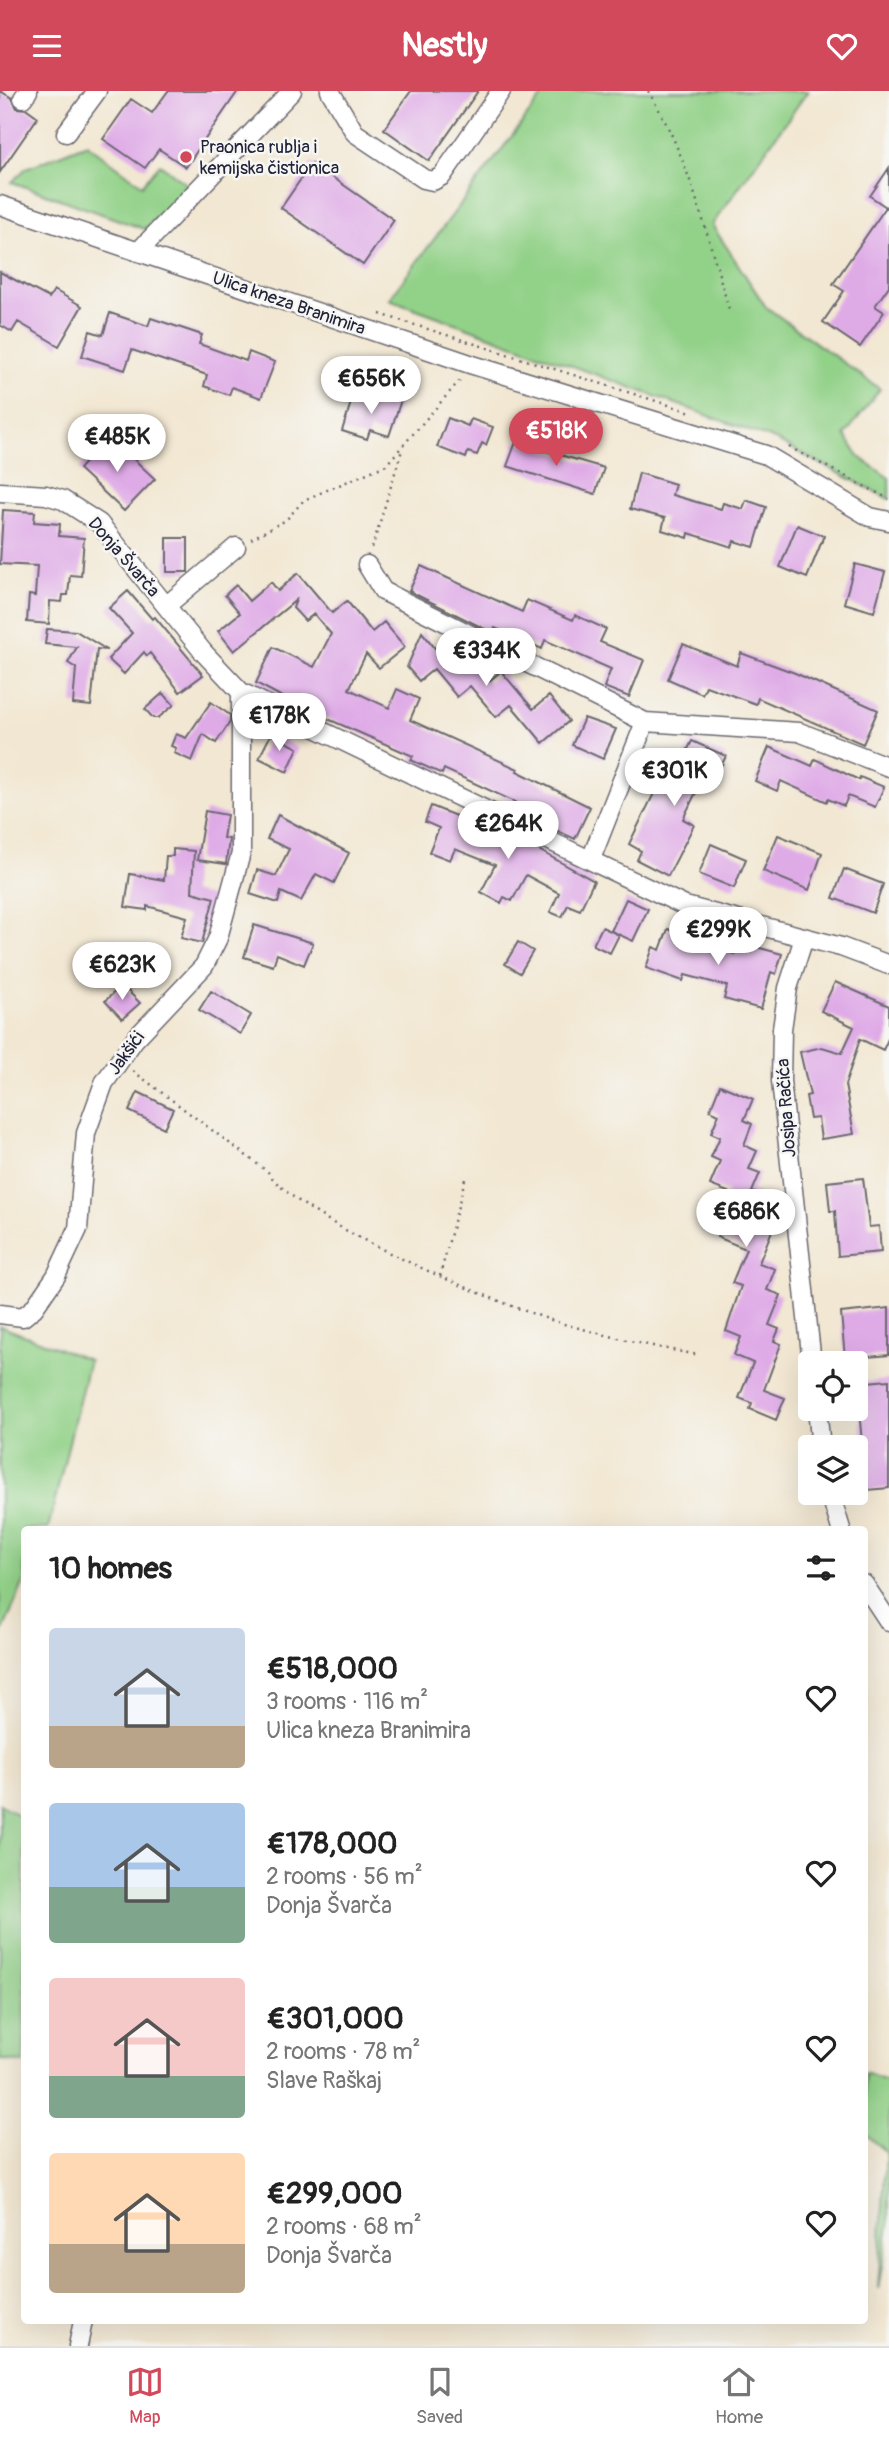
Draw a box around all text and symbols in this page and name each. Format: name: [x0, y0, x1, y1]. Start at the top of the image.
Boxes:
text: Nestly: [402, 26, 487, 66]
icon: menu: [28, 27, 66, 65]
icon: heart: [823, 27, 861, 65]
place label: Praonica rublja i kemijska čistionica: [200, 136, 339, 180]
marker: Praonica rublja i kemijska čistionica: [178, 149, 194, 165]
street label: Ulica kneza Branimira: [209, 266, 368, 340]
pin: €656K: [322, 357, 420, 416]
text: €656K: [337, 364, 405, 393]
pin: €518K: [507, 409, 605, 468]
pin: €485K: [68, 415, 166, 474]
text: €518K: [525, 416, 587, 445]
text: €485K: [84, 422, 150, 451]
street label: Donja Švarča: [83, 512, 165, 602]
pin: €334K: [437, 629, 535, 688]
text: €334K: [452, 636, 520, 665]
pin: €178K: [230, 693, 328, 753]
text: €178K: [248, 701, 310, 730]
pin: €301K: [625, 749, 723, 808]
text: €301K: [641, 756, 707, 785]
pin: €264K: [459, 801, 557, 861]
text: €264K: [474, 809, 542, 838]
pin: €299K: [669, 907, 767, 967]
text: €299K: [685, 915, 751, 944]
pin: €623K: [73, 943, 171, 1002]
text: €623K: [88, 950, 156, 979]
street label: Jakšići: [103, 1027, 150, 1080]
street label: Josipa Račića: [772, 1058, 801, 1158]
pin: €686K: [697, 1189, 795, 1249]
text: €686K: [712, 1197, 780, 1226]
map controls: [798, 1351, 868, 1505]
button: locate: [798, 1351, 868, 1421]
button: layers: [798, 1435, 868, 1505]
icon: filters: [802, 1549, 840, 1587]
text: 10 homes: [49, 1550, 172, 1587]
text: €518,000: [266, 1650, 398, 1687]
icon: home: [105, 1656, 189, 1740]
icon: heart: [802, 1679, 840, 1717]
text: 3 rooms · 116 m²: [266, 1687, 428, 1716]
text: Ulica kneza Branimira: [266, 1716, 471, 1745]
text: €178,000: [266, 1825, 398, 1862]
icon: home: [105, 1831, 189, 1915]
icon: heart: [802, 1854, 840, 1892]
text: 2 rooms · 56 m²: [266, 1862, 423, 1891]
text: Donja Švarča: [266, 1891, 392, 1920]
text: €301,000: [266, 2000, 404, 2037]
icon: home: [105, 2006, 189, 2090]
icon: heart: [802, 2029, 840, 2067]
text: 2 rooms · 78 m²: [266, 2037, 420, 2066]
text: Slave Raškaj: [266, 2066, 382, 2095]
text: €299,000: [266, 2175, 403, 2212]
icon: home: [105, 2181, 189, 2265]
icon: heart: [802, 2204, 840, 2242]
text: 2 rooms · 68 m²: [266, 2212, 422, 2241]
text: Donja Švarča: [266, 2241, 392, 2270]
tab: Map: [126, 2363, 164, 2429]
tab: Saved: [416, 2363, 463, 2429]
tab: Home: [715, 2363, 763, 2429]

